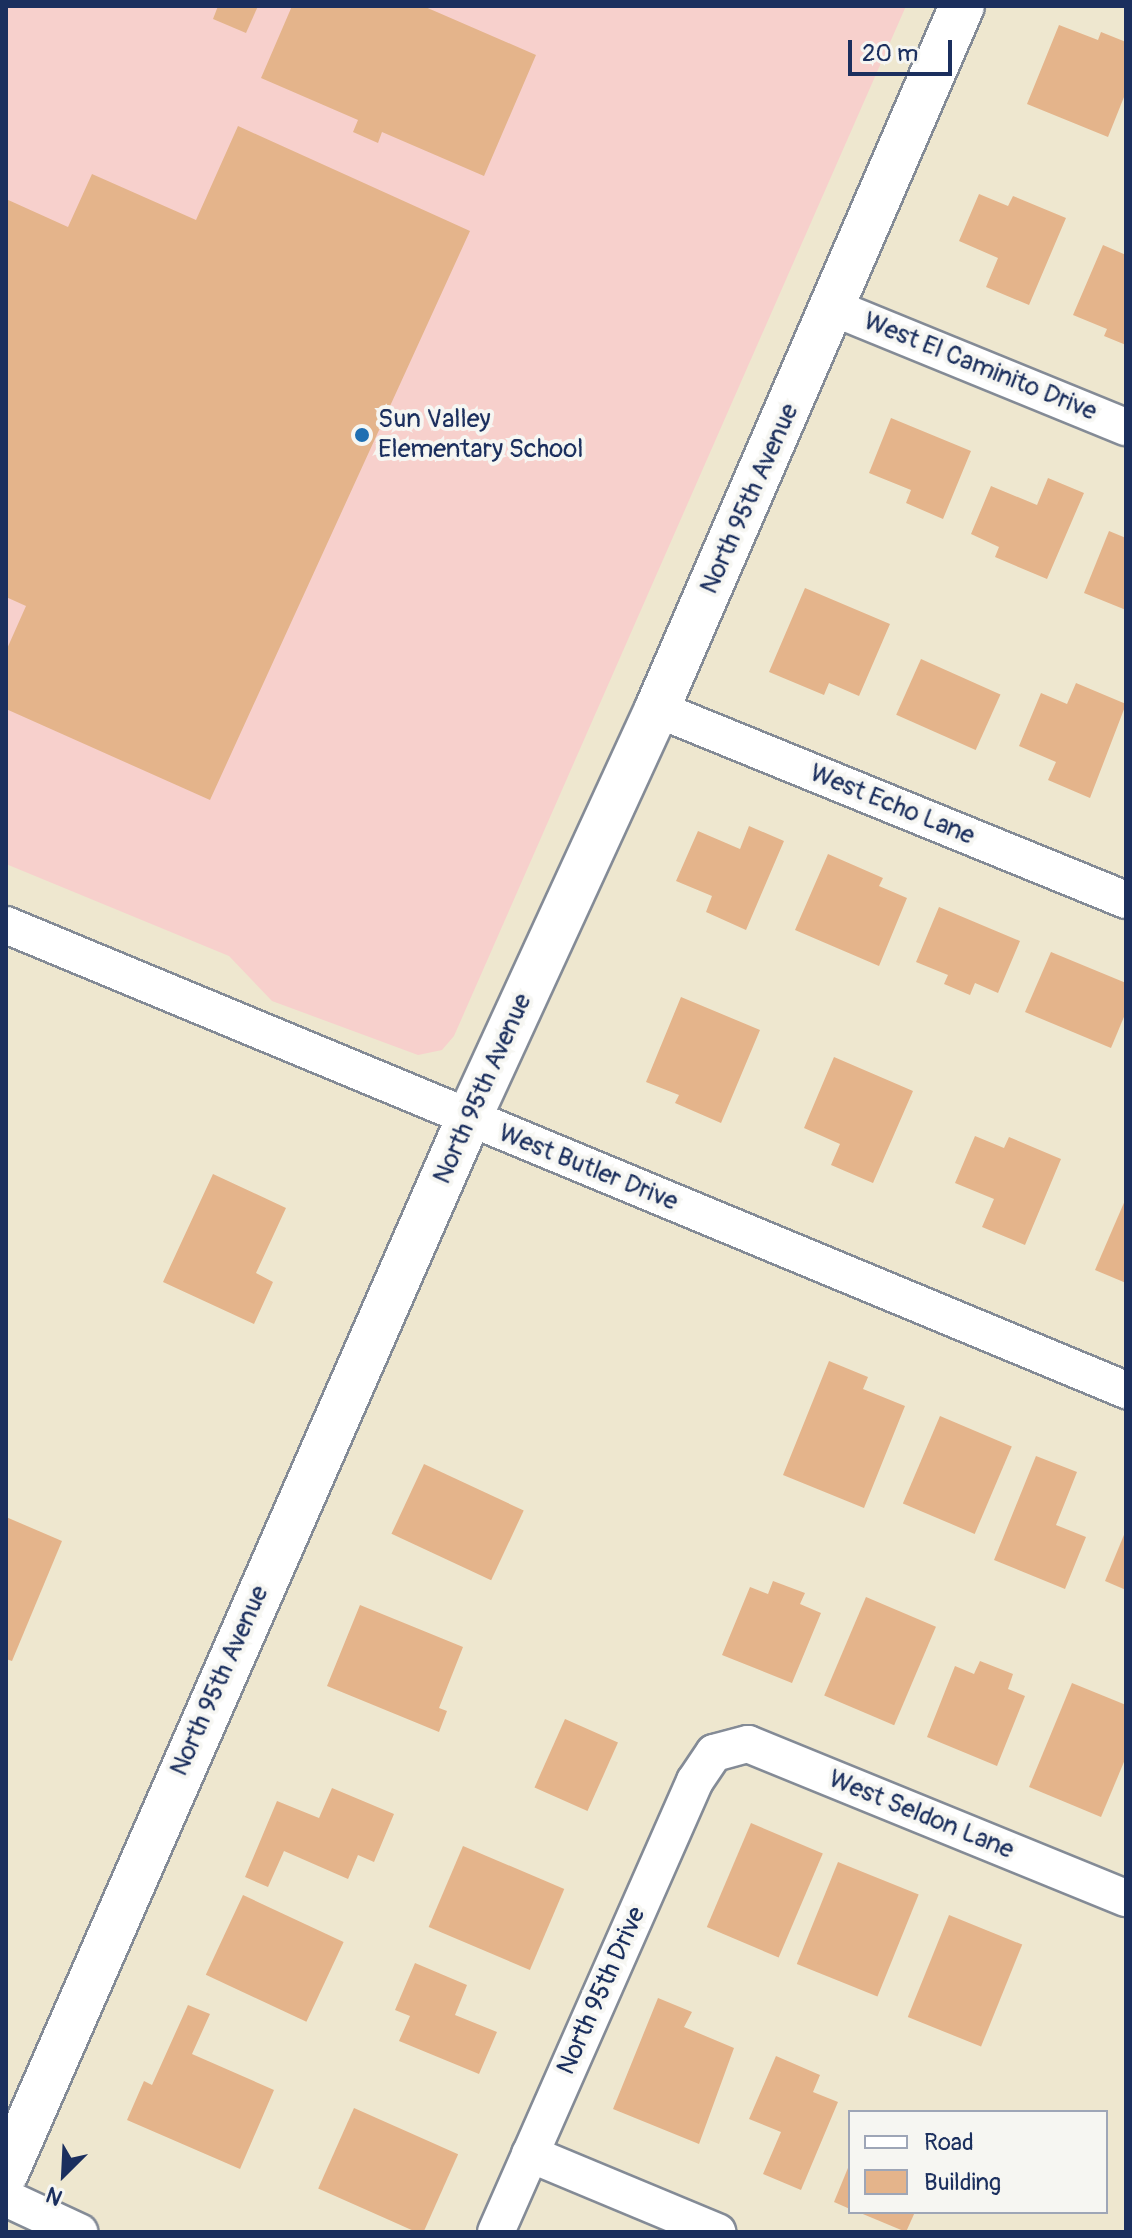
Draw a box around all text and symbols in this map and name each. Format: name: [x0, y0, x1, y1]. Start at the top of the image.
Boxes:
scale bar: [852, 24, 956, 74]
text: 20 m: [862, 39, 918, 68]
street label: West El Caminito Drive: [859, 306, 1101, 428]
street label: North 95th Avenue: [694, 399, 806, 599]
place label: Sun Valley Elementary School: [378, 404, 583, 466]
marker: Sun Valley Elementary School: [353, 426, 371, 444]
street label: West Echo Lane: [805, 758, 979, 852]
street label: North 95th Avenue: [427, 989, 539, 1189]
street label: West Butler Drive: [494, 1118, 682, 1218]
street label: North 95th Avenue: [164, 1581, 276, 1781]
street label: West Seldon Lane: [824, 1764, 1018, 1866]
street label: North 95th Drive: [551, 1902, 653, 2080]
legend: [848, 2110, 1108, 2214]
text: Road: [924, 2128, 974, 2157]
north arrow: [24, 2134, 104, 2214]
text: Building: [924, 2168, 1001, 2197]
text: N: [42, 2180, 67, 2212]

